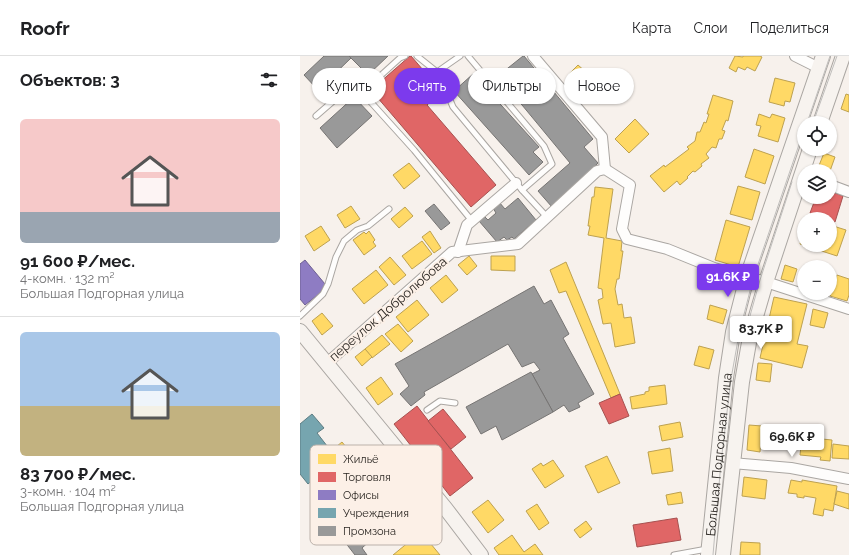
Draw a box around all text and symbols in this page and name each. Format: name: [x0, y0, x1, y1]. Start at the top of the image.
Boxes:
text: Roofr: [20, 17, 70, 39]
text: Карта: [632, 20, 671, 36]
text: Слои: [693, 20, 728, 36]
text: Поделиться: [750, 20, 829, 36]
chip: Купить: [312, 68, 386, 104]
chip: Снять: [394, 68, 460, 104]
chip: Фильтры: [468, 68, 556, 104]
chip: Новое: [564, 68, 634, 104]
icon: filters: [258, 69, 280, 91]
text: Объектов: 3: [20, 70, 120, 90]
map controls: [797, 116, 837, 300]
button: locate: [797, 116, 837, 156]
icon: home: [114, 145, 186, 217]
button: layers: [797, 164, 837, 204]
button: +: [797, 212, 837, 252]
text: 91 600 ₽/мес.: [20, 251, 135, 271]
street label: переулок Добролюбова: [326, 254, 450, 364]
button: −: [797, 260, 837, 300]
pin: 91.6K ₽: [691, 264, 765, 298]
text: 91.6K ₽: [706, 269, 750, 284]
text: 4-комн. · 132 m²: [20, 271, 115, 286]
text: Большая Подгорная улица: [20, 286, 184, 301]
pin: 83.7K ₽: [724, 316, 798, 350]
text: 83.7K ₽: [739, 321, 783, 336]
icon: home: [114, 358, 186, 430]
street label: Большая Подгорная улица: [702, 372, 734, 537]
pin: 69.6K ₽: [755, 424, 829, 458]
text: 69.6K ₽: [769, 429, 815, 444]
legend: [310, 445, 442, 545]
text: Жильё: [343, 453, 379, 466]
text: 83 700 ₽/мес.: [20, 464, 136, 484]
text: Торговля: [343, 471, 391, 484]
text: 3-комн. · 104 m²: [20, 484, 116, 499]
text: Офисы: [343, 489, 379, 502]
text: Большая Подгорная улица: [20, 499, 184, 514]
text: Учреждения: [343, 507, 409, 520]
text: Промзона: [343, 525, 396, 538]

